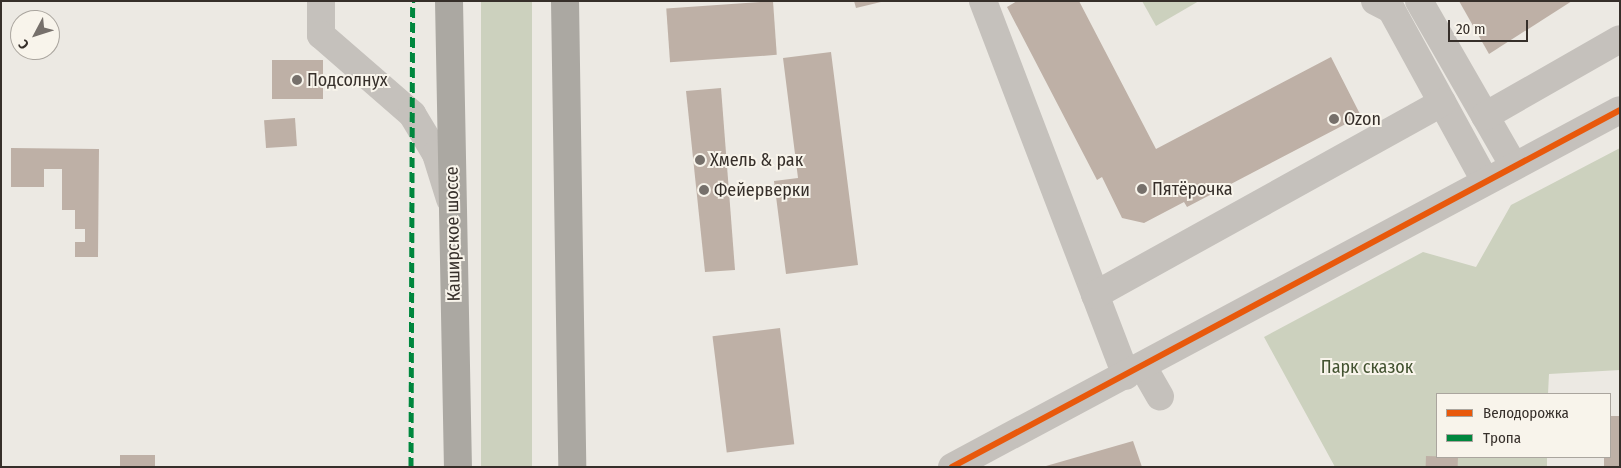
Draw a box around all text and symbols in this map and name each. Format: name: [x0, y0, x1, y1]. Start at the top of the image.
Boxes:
north arrow: [10, 10, 60, 60]
scale bar: [1451, 10, 1531, 42]
text: 20 m: [1456, 20, 1486, 38]
text: С: [15, 36, 33, 53]
place label: Подсолнух: [307, 69, 388, 91]
marker: Подсолнух: [291, 74, 303, 86]
place label: Ozon: [1344, 108, 1381, 130]
marker: Ozon: [1328, 113, 1340, 125]
place label: Хмель & рак: [710, 149, 803, 171]
marker: Хмель & рак: [694, 154, 706, 166]
street label: Каширское шоссе: [441, 166, 465, 302]
place label: Пятёрочка: [1152, 178, 1232, 200]
place label: Фейерверки: [714, 179, 810, 201]
marker: Пятёрочка: [1136, 183, 1148, 195]
marker: Фейерверки: [698, 184, 710, 196]
park label: Парк сказок: [1321, 356, 1413, 378]
legend: [1436, 393, 1611, 458]
text: Велодорожка: [1483, 404, 1569, 422]
text: Тропа: [1483, 429, 1521, 447]

